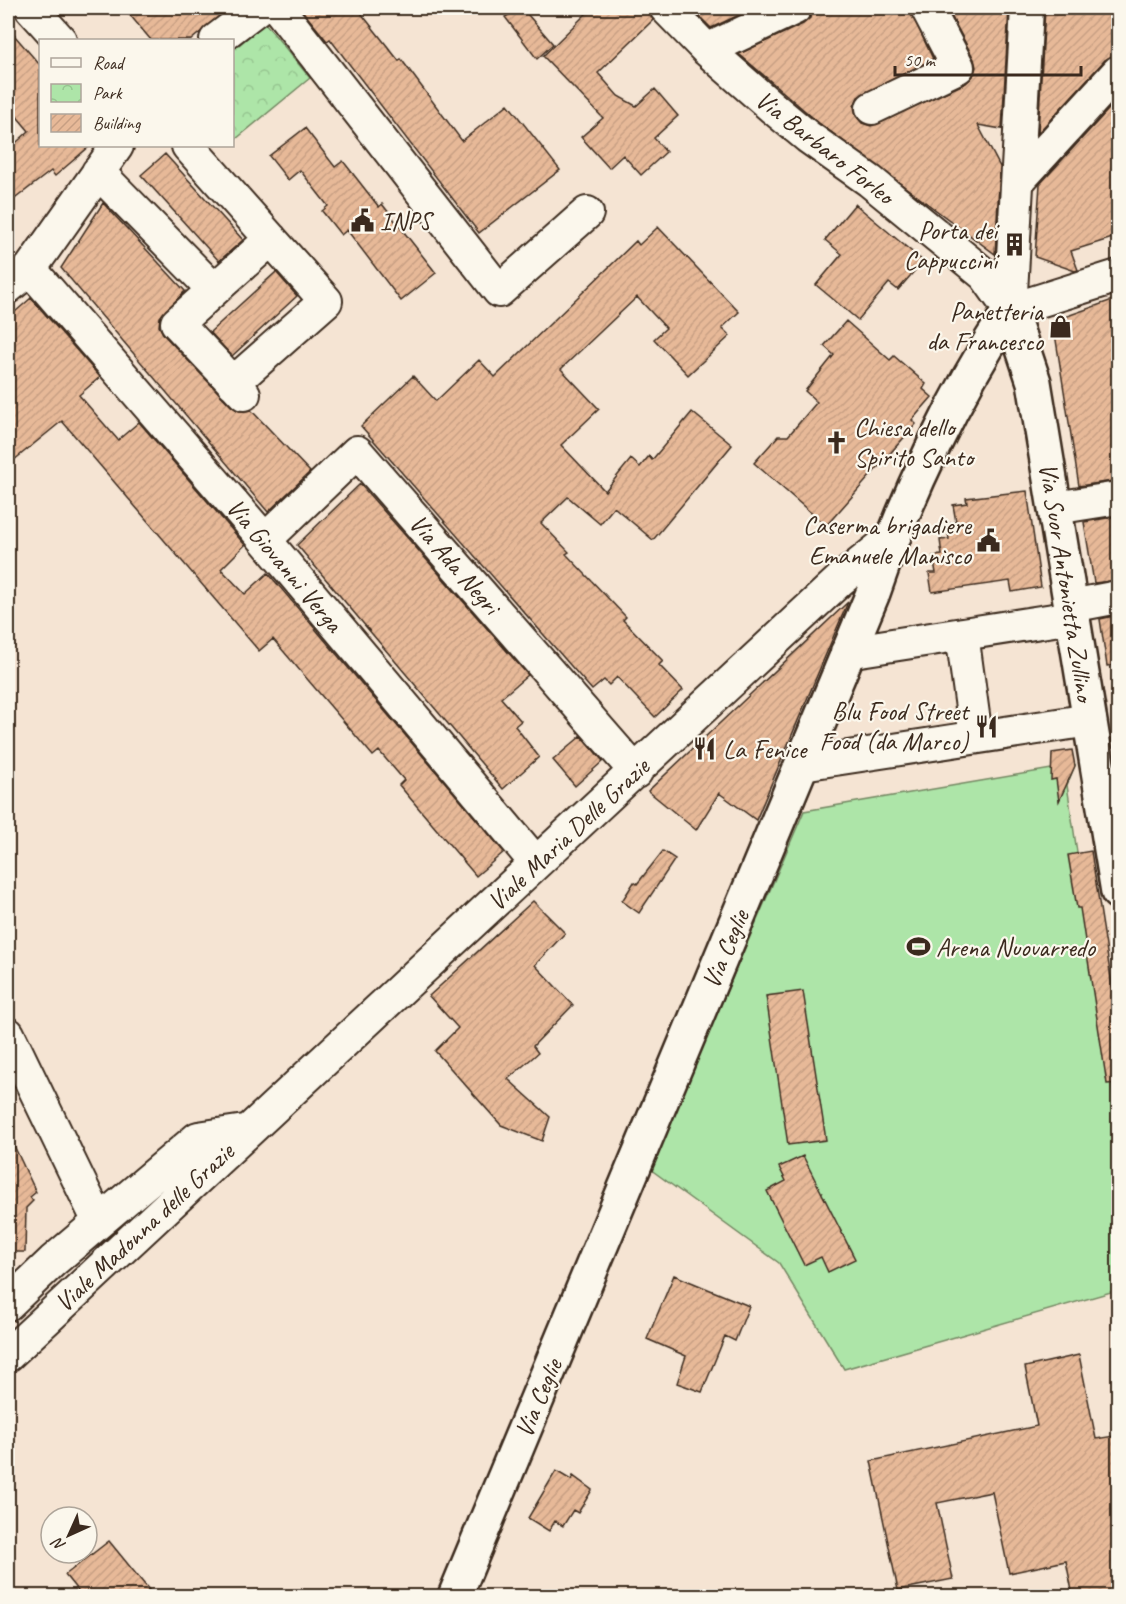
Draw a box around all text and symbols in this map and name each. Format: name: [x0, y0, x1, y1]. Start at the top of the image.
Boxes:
legend: [39, 39, 234, 147]
scale bar: [895, 39, 1081, 77]
text: 50 m: [904, 49, 937, 71]
text: Road: [93, 52, 126, 74]
text: Park: [93, 82, 123, 104]
street label: Via Barbaro Forleo: [749, 83, 903, 213]
text: Building: [93, 112, 142, 134]
place label: INPS: [380, 205, 435, 238]
public building icon: INPS: [349, 208, 375, 234]
place label: Porta dei Cappuccini: [904, 214, 1000, 277]
building icon: Porta dei Cappuccini: [1002, 232, 1028, 258]
place label: Panetteria da Francesco: [926, 295, 1045, 358]
shop icon: Panetteria da Francesco: [1048, 313, 1074, 339]
place label: Chiesa dello Spirito Santo: [854, 411, 976, 474]
church icon: Chiesa dello Spirito Santo: [823, 429, 849, 455]
street label: Via Suor Antonietta Zullino: [1031, 461, 1102, 706]
street label: Via Giovanni Verga: [219, 492, 351, 640]
street label: Via Ada Negri: [402, 507, 509, 624]
place label: Caserma brigadiere Emanuele Manisco: [803, 509, 973, 572]
public building icon: Caserma brigadiere Emanuele Manisco: [976, 527, 1002, 553]
place label: Blu Food Street Food (da Marco): [819, 695, 970, 758]
restaurant icon: Blu Food Street Food (da Marco): [973, 713, 999, 739]
place label: La Fenice: [723, 733, 809, 766]
restaurant icon: La Fenice: [692, 736, 718, 762]
street label: Viale Maria Delle Grazie: [480, 750, 657, 918]
street label: Via Ceglie: [694, 903, 757, 993]
place label: Arena Nuovarredo: [936, 931, 1097, 964]
sports icon: Arena Nuovarredo: [905, 934, 931, 960]
street label: Viale Madonna delle Grazie: [48, 1135, 242, 1319]
street label: Via Ceglie: [507, 1352, 570, 1442]
north arrow: [39, 1505, 99, 1565]
text: N: [46, 1532, 70, 1555]

